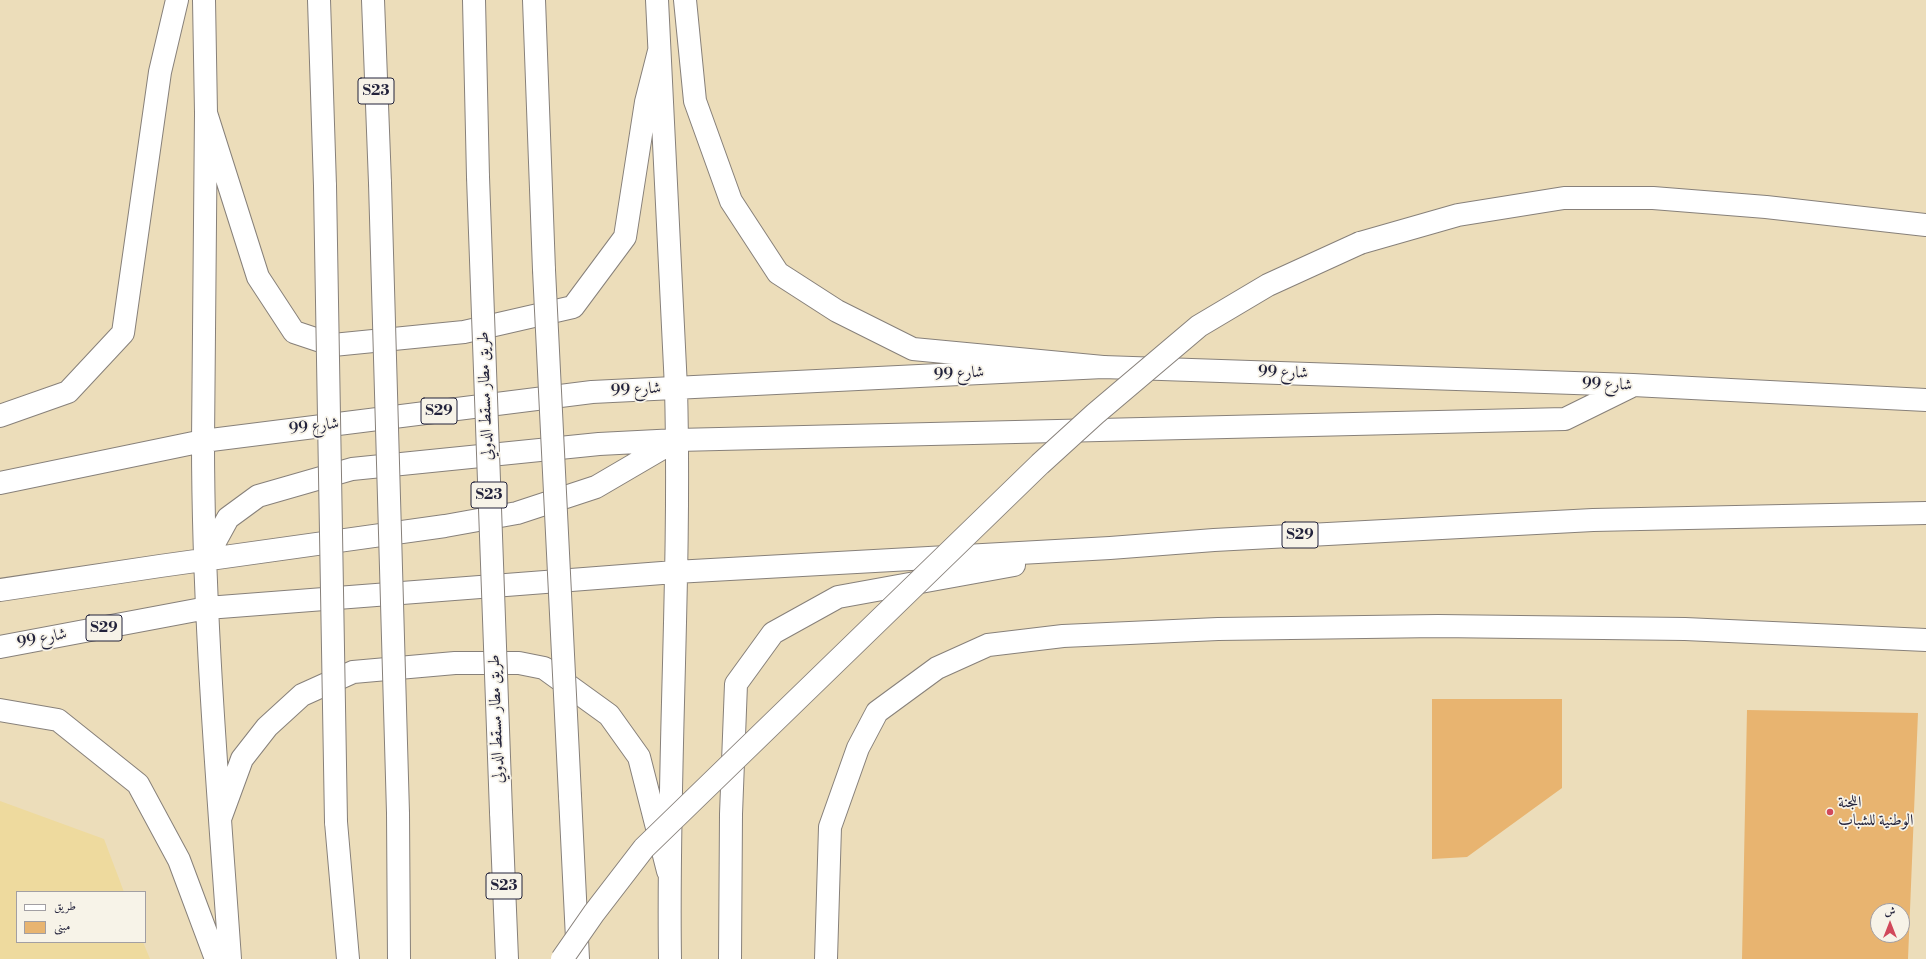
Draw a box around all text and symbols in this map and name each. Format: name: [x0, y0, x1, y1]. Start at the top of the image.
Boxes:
road number: S23: [358, 78, 394, 104]
street label: طريق مطار مسقط الدولي: [474, 331, 498, 461]
street label: 99 شارع: [933, 363, 985, 385]
street label: 99 شارع: [1257, 363, 1309, 383]
street label: 99 شارع: [1581, 375, 1633, 395]
street label: 99 شارع: [610, 379, 662, 401]
road number: S29: [421, 398, 457, 424]
street label: 99 شارع: [288, 414, 340, 440]
road number: S23: [471, 482, 507, 508]
road number: S29: [1282, 522, 1318, 548]
road number: S29: [86, 615, 122, 641]
street label: 99 شارع: [15, 625, 69, 653]
street label: طريق مطار مسقط الدولي: [485, 654, 509, 784]
place label: اللجنة الوطنية للشباب: [1838, 793, 1914, 831]
marker: اللجنة الوطنية للشباب: [1825, 807, 1835, 817]
road number: S23: [486, 873, 522, 899]
legend: [16, 891, 146, 943]
text: طريق: [54, 899, 76, 914]
north arrow: [1870, 903, 1910, 943]
text: ش: [1885, 905, 1895, 919]
text: مبنى: [54, 919, 70, 934]

